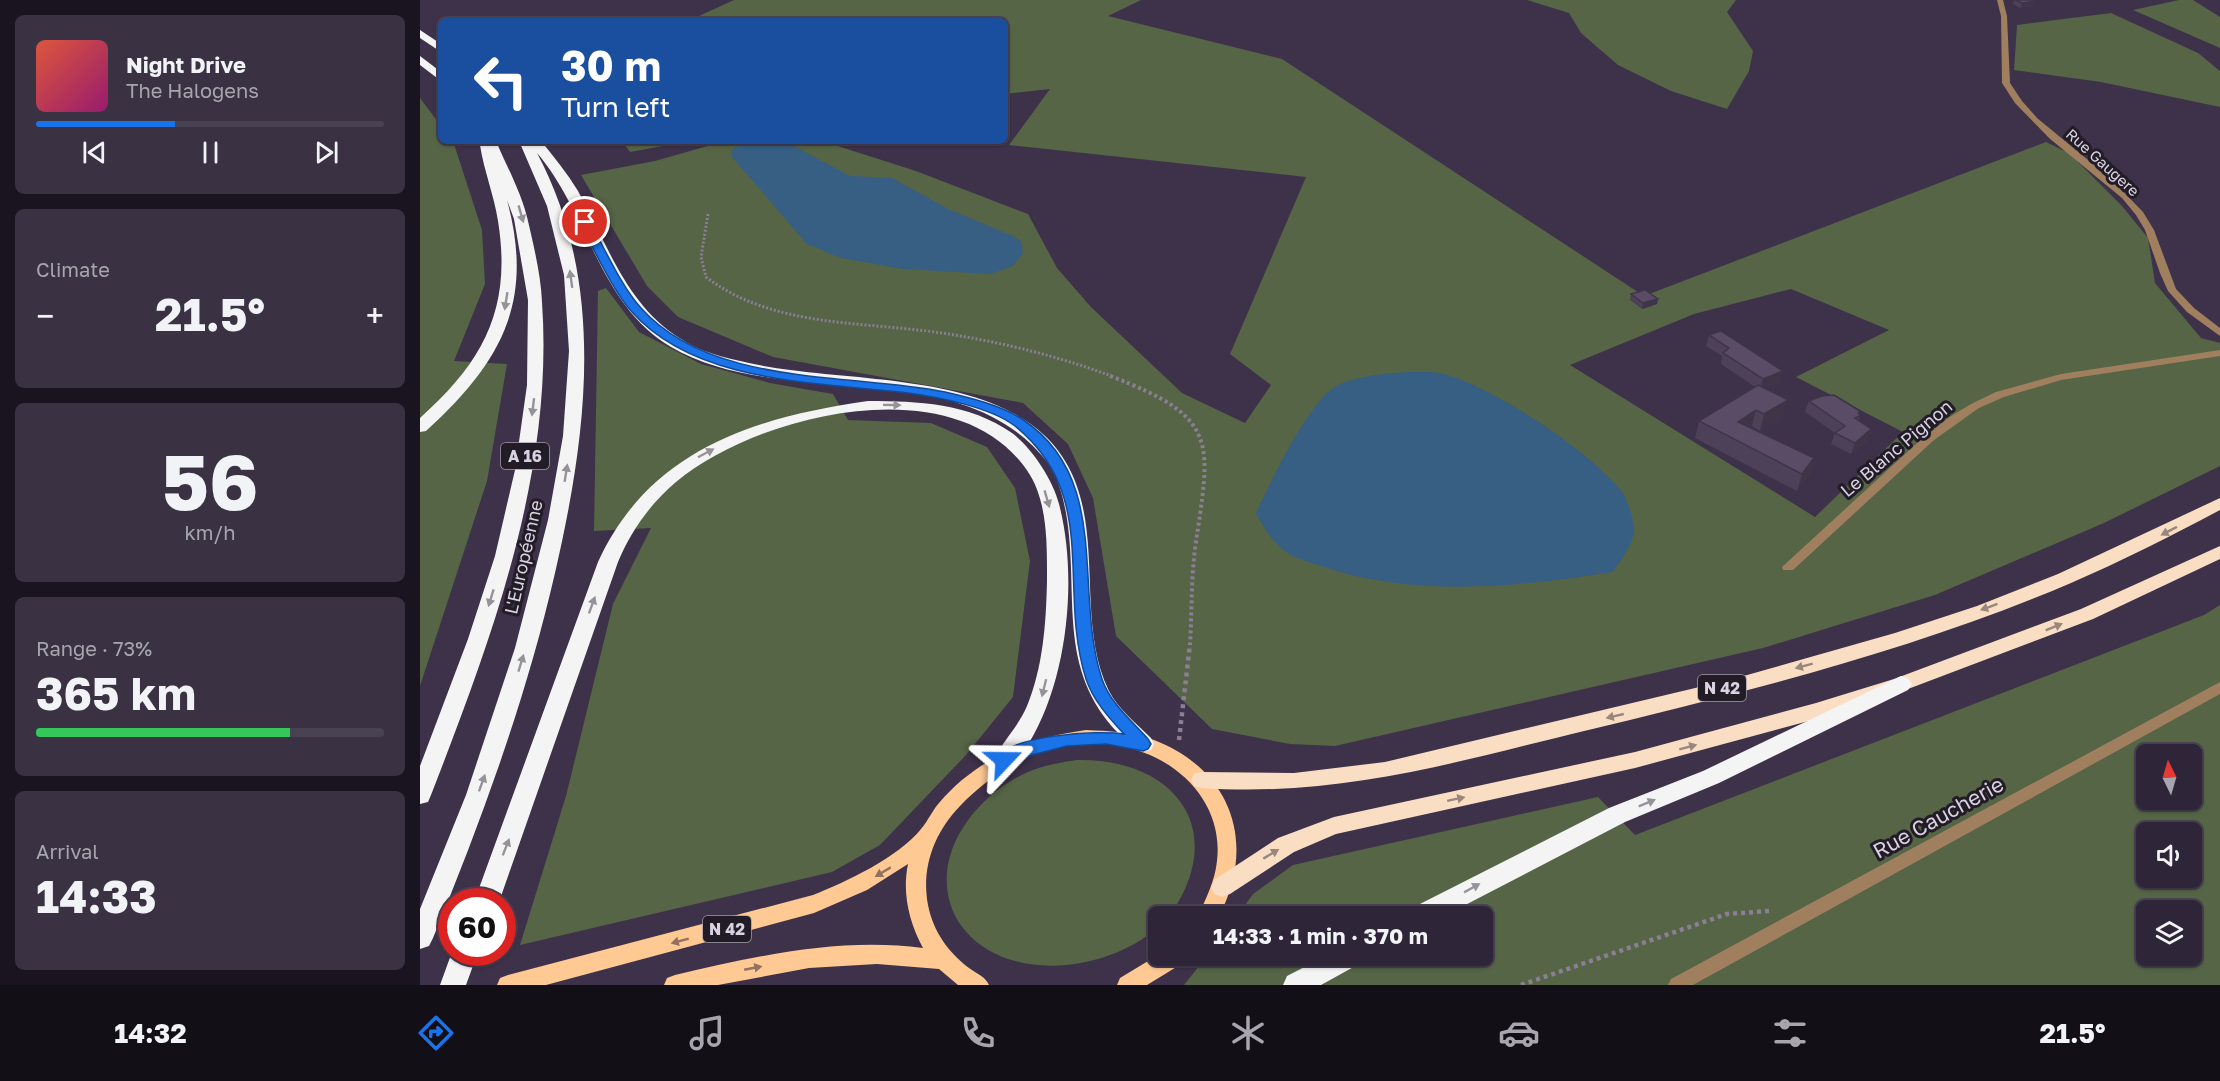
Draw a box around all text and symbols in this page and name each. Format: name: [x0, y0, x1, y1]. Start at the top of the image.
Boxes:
text: 30 m: [561, 40, 661, 90]
icon: left: [462, 42, 540, 120]
text: Night Drive: [126, 51, 246, 78]
text: The Halogens: [126, 78, 259, 102]
text: Turn left: [561, 91, 670, 123]
street label: Rue Gaugere: [2063, 125, 2143, 200]
icon: previous: [78, 136, 111, 169]
icon: pause: [194, 136, 227, 169]
icon: next: [310, 136, 343, 169]
pin: [559, 196, 610, 247]
one-way arrow: [517, 205, 526, 223]
icon: arrive: [568, 205, 601, 238]
text: Climate: [36, 257, 110, 281]
one-way arrow: [567, 269, 576, 288]
text: 21.5°: [155, 287, 265, 341]
one-way arrow: [502, 292, 511, 311]
text: −: [36, 296, 54, 335]
text: +: [366, 296, 384, 335]
street label: Le Blanc Pignon: [1836, 395, 1956, 501]
one-way arrow: [528, 398, 537, 417]
one-way arrow: [883, 400, 902, 410]
text: 56: [161, 434, 259, 527]
road number: A 16: [501, 443, 549, 469]
one-way arrow: [698, 448, 715, 458]
one-way arrow: [562, 463, 571, 482]
one-way arrow: [1043, 490, 1052, 508]
street label: L'Européenne: [499, 498, 547, 616]
text: km/h: [185, 520, 235, 544]
one-way arrow: [2160, 526, 2177, 536]
one-way arrow: [486, 589, 495, 607]
one-way arrow: [588, 596, 598, 614]
one-way arrow: [1980, 602, 1998, 612]
one-way arrow: [2045, 622, 2063, 631]
text: Range · 73%: [36, 636, 152, 660]
one-way arrow: [517, 654, 527, 672]
one-way arrow: [1794, 662, 1812, 671]
text: 365 km: [36, 666, 196, 720]
road number: N 42: [1698, 675, 1746, 701]
one-way arrow: [1039, 679, 1049, 697]
one-way arrow: [1606, 712, 1624, 722]
position arrow: [972, 728, 1036, 792]
one-way arrow: [1678, 741, 1697, 751]
north arrow: [2136, 744, 2202, 810]
map controls: [2136, 744, 2202, 966]
street label: Rue Caucherie: [1868, 770, 2008, 864]
one-way arrow: [478, 774, 488, 792]
one-way arrow: [1447, 794, 1466, 803]
one-way arrow: [1638, 798, 1656, 807]
button: sound: [2136, 822, 2202, 888]
one-way arrow: [502, 838, 512, 856]
text: Arrival: [36, 839, 99, 863]
one-way arrow: [1263, 849, 1280, 859]
one-way arrow: [874, 867, 891, 877]
text: 14:33: [36, 869, 157, 923]
one-way arrow: [1464, 883, 1481, 893]
speed limit sign: 60: [438, 888, 516, 966]
button: layers: [2136, 900, 2202, 966]
road number: N 42: [703, 916, 751, 942]
text: 14:33 · 1 min · 370 m: [1213, 922, 1428, 949]
one-way arrow: [671, 937, 689, 946]
one-way arrow: [744, 963, 763, 972]
icon: directions: [415, 1012, 457, 1054]
icon: music: [686, 1012, 728, 1054]
icon: phone: [957, 1012, 999, 1054]
icon: climate: [1227, 1012, 1269, 1054]
icon: car: [1498, 1012, 1540, 1054]
icon: filters: [1769, 1012, 1811, 1054]
text: 14:32: [114, 1017, 187, 1049]
text: 21.5°: [2040, 1017, 2106, 1049]

